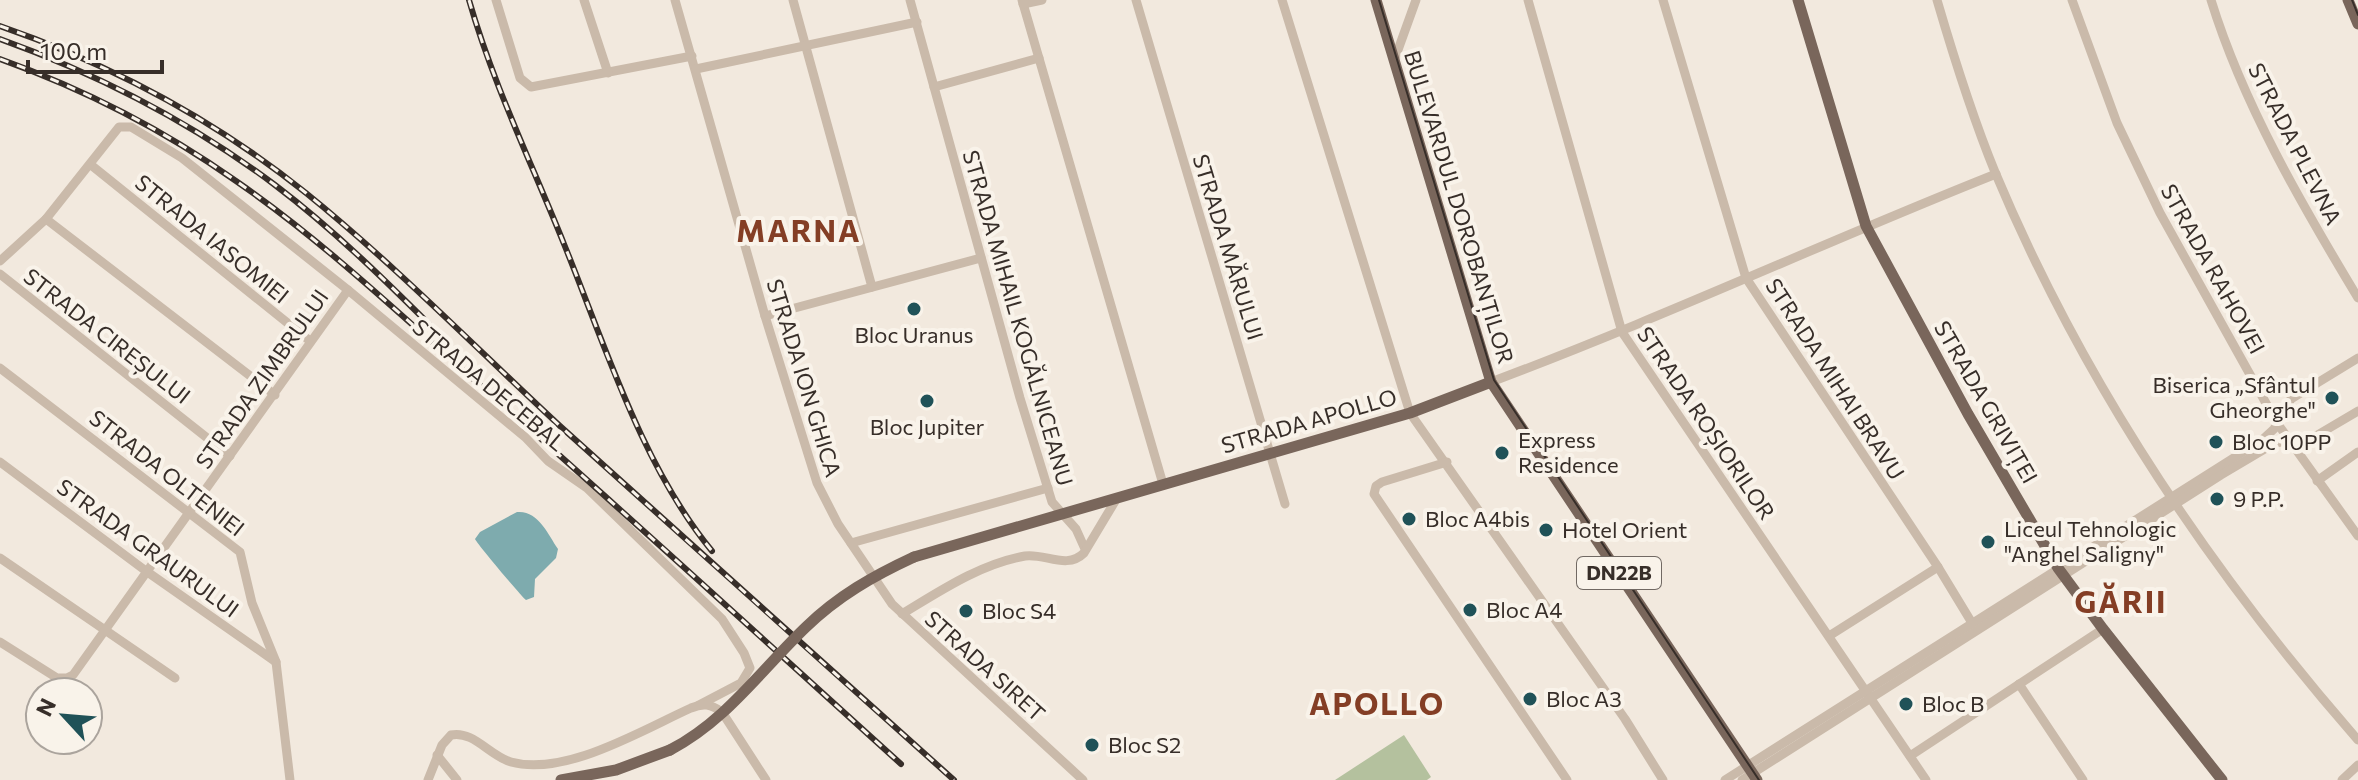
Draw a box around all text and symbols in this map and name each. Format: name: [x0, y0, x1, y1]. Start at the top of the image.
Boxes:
scale bar: [28, 24, 162, 74]
text: 100 m: [40, 36, 107, 65]
street label: BULEVARDUL DOROBANȚILOR: [1398, 47, 1520, 367]
street label: STRADA PLEVNA: [2243, 58, 2348, 229]
street label: STRADA MIHAIL KOGĂLNICEANU: [958, 147, 1079, 489]
street label: STRADA MĂRULUI: [1187, 151, 1270, 343]
street label: STRADA IASOMIEI: [130, 168, 295, 309]
street label: STRADA RAHOVEI: [2156, 179, 2271, 358]
district label: MARNA: [736, 211, 862, 248]
street label: STRADA CIREȘULUI: [18, 262, 196, 410]
street label: STRADA MIHAI BRAVU: [1760, 273, 1911, 484]
street label: STRADA ION GHICA: [762, 276, 847, 480]
street label: STRADA ZIMBRULUI: [190, 284, 334, 474]
marker: Bloc Uranus: [905, 300, 923, 318]
street label: STRADA DECEBAL: [408, 313, 571, 456]
street label: STRADA GRIVIȚEI: [1928, 316, 2044, 488]
place label: Bloc Uranus: [854, 321, 974, 348]
street label: STRADA ROȘIORILOR: [1631, 321, 1781, 525]
place label: Biserica „Sfântul Gheorghe": [2153, 371, 2316, 423]
street label: STRADA APOLLO: [1218, 383, 1400, 458]
marker: Biserica „Sfântul Gheorghe": [2323, 389, 2341, 407]
marker: Bloc Jupiter: [918, 392, 936, 410]
street label: STRADA OLTENIEI: [84, 404, 250, 541]
place label: Bloc Jupiter: [870, 413, 985, 440]
place label: Express Residence: [1518, 426, 1619, 478]
place label: Bloc 10PP: [2232, 428, 2331, 455]
marker: Bloc 10PP: [2207, 433, 2225, 451]
marker: Express Residence: [1493, 444, 1511, 462]
street label: STRADA GRAURULUI: [52, 473, 244, 623]
place label: 9 P.P.: [2233, 485, 2284, 512]
marker: 9 P.P.: [2208, 490, 2226, 508]
place label: Bloc A4bis: [1425, 505, 1530, 532]
marker: Bloc A4bis: [1400, 510, 1418, 528]
place label: Liceul Tehnologic "Anghel Saligny": [2004, 515, 2176, 567]
place label: Hotel Orient: [1562, 516, 1687, 543]
marker: Hotel Orient: [1537, 521, 1555, 539]
marker: Liceul Tehnologic "Anghel Saligny": [1979, 533, 1997, 551]
road number: DN22B: [1577, 557, 1661, 589]
district label: GĂRII: [2074, 582, 2168, 619]
place label: Bloc A4: [1486, 596, 1562, 623]
place label: Bloc S4: [982, 597, 1056, 624]
marker: Bloc A4: [1461, 601, 1479, 619]
marker: Bloc S4: [957, 602, 975, 620]
street label: STRADA SIRET: [920, 605, 1051, 727]
north arrow: [24, 676, 104, 756]
district label: APOLLO: [1309, 684, 1445, 721]
place label: Bloc A3: [1546, 685, 1622, 712]
marker: Bloc A3: [1521, 690, 1539, 708]
place label: Bloc B: [1922, 690, 1984, 717]
text: N: [30, 694, 61, 720]
marker: Bloc B: [1897, 695, 1915, 713]
place label: Bloc S2: [1108, 731, 1181, 758]
marker: Bloc S2: [1083, 736, 1101, 754]

